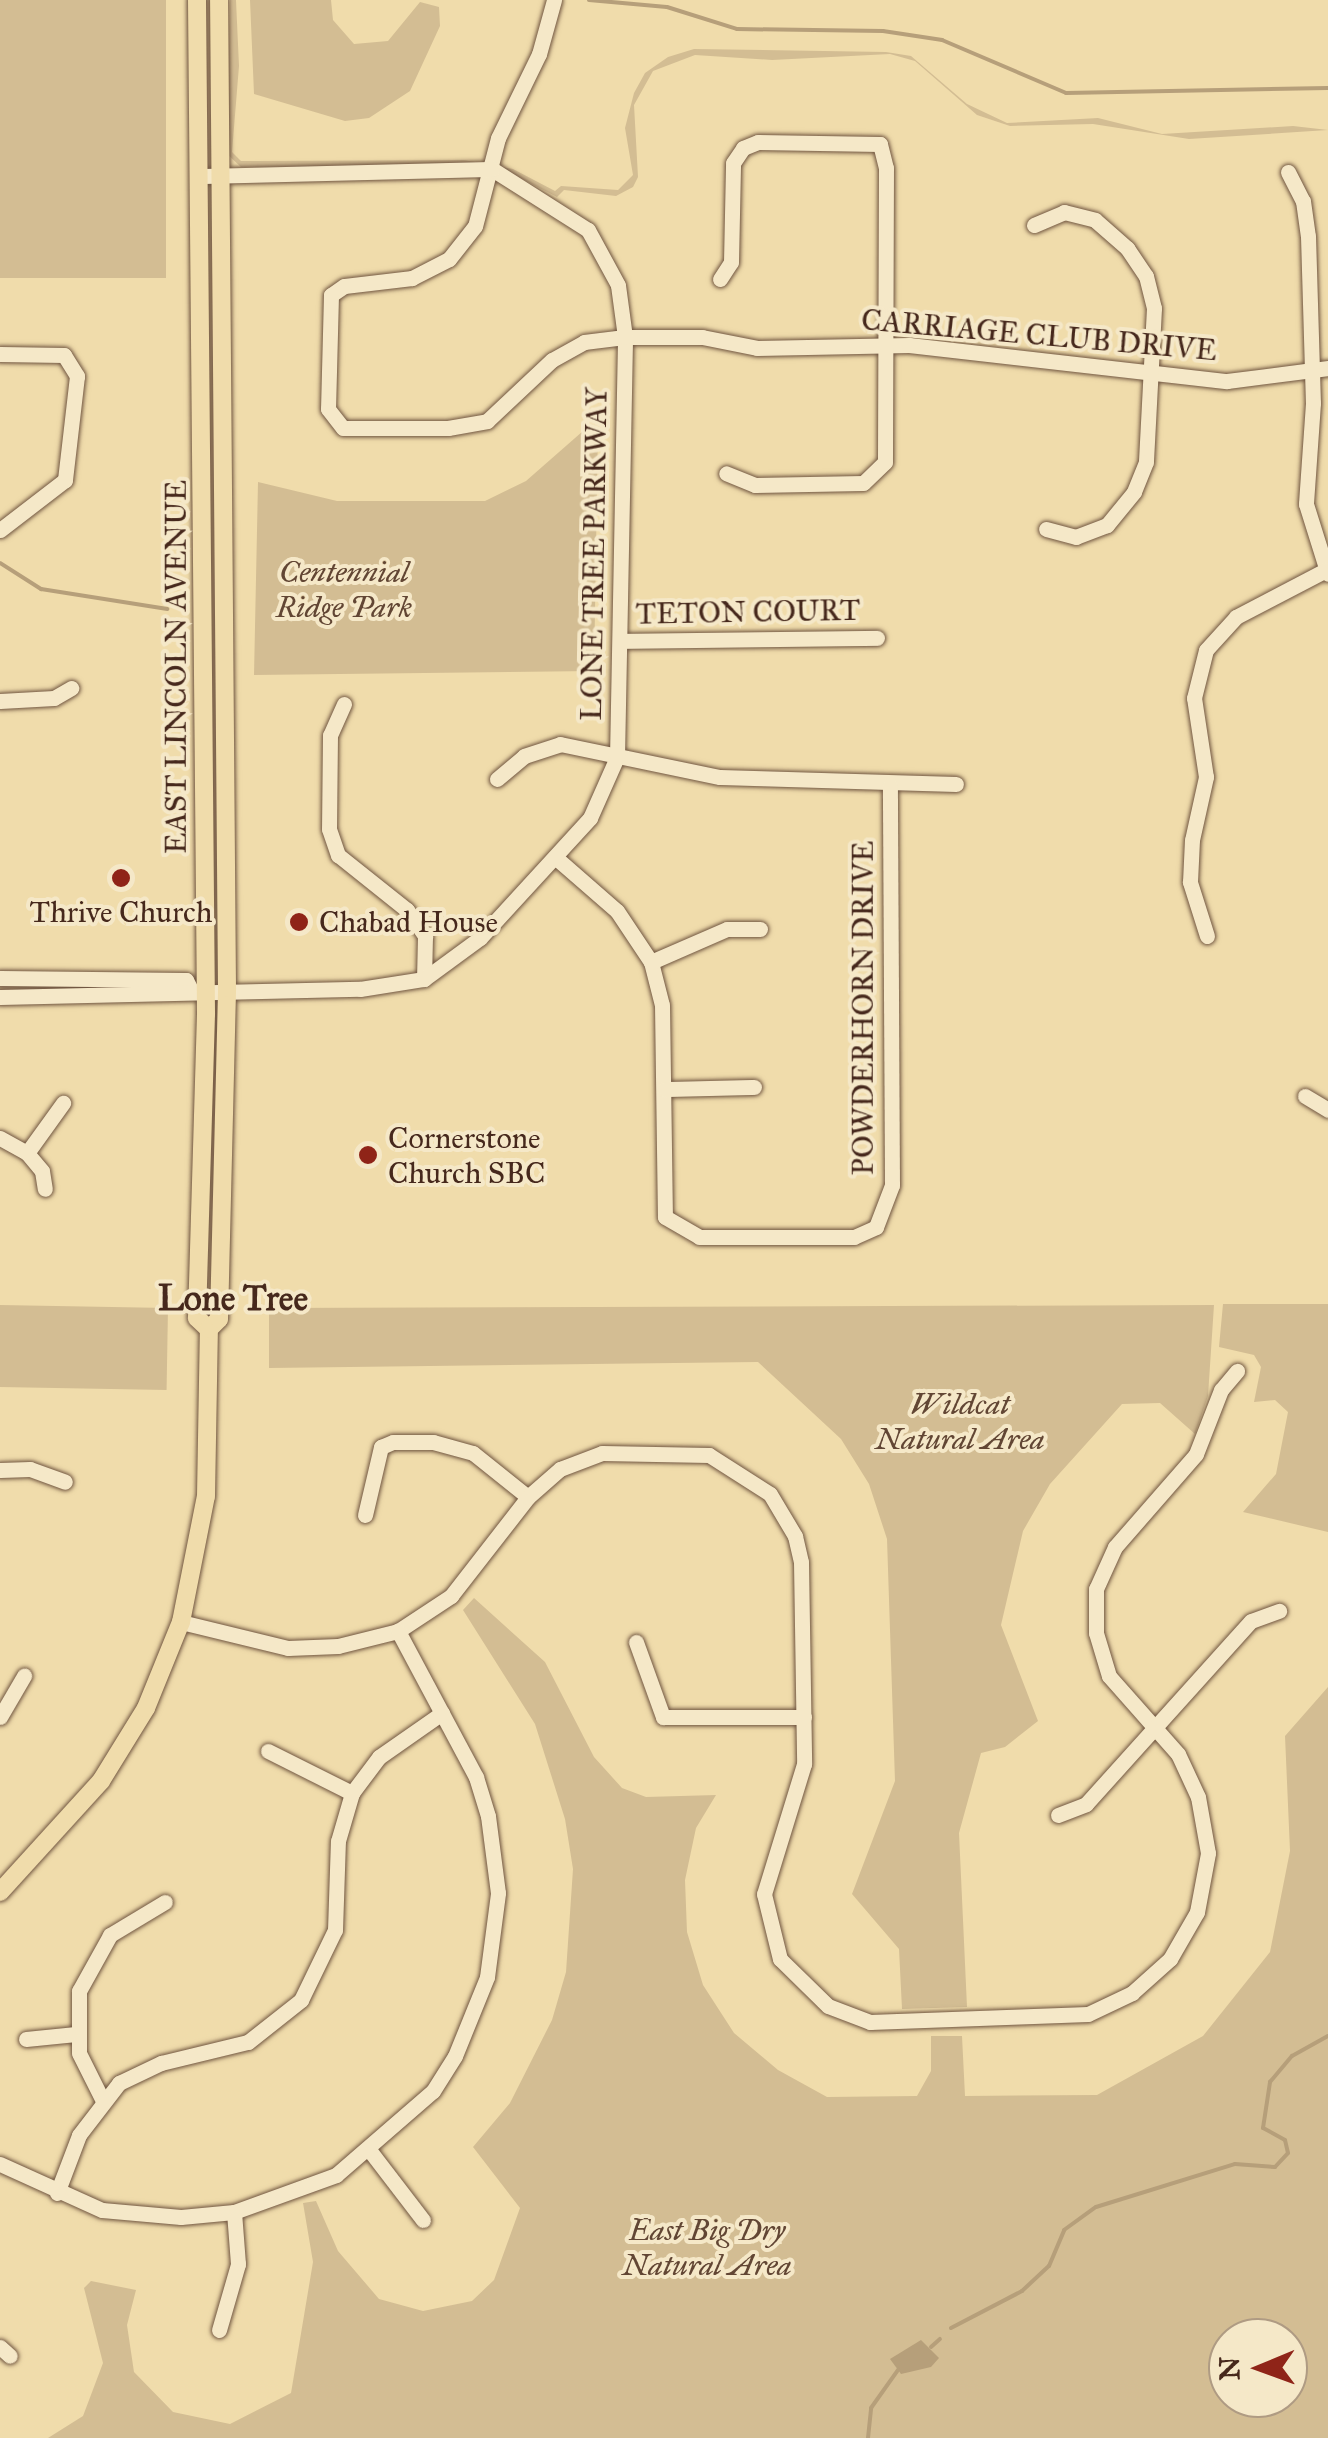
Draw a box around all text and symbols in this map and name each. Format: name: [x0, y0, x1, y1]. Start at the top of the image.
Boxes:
street label: CARRIAGE CLUB DRIVE: [860, 302, 1218, 368]
street label: LONE TREE PARKWAY: [573, 387, 615, 721]
street label: EAST LINCOLN AVENUE: [158, 480, 194, 854]
park label: Centennial Ridge Park: [276, 554, 412, 624]
street label: TETON COURT: [635, 592, 861, 632]
street label: POWDERHORN DRIVE: [845, 841, 881, 1175]
marker: Thrive Church: [110, 867, 132, 889]
place label: Thrive Church: [30, 894, 212, 930]
place label: Chabad House: [319, 904, 498, 940]
marker: Chabad House: [288, 911, 310, 933]
place label: Cornerstone Church SBC: [388, 1120, 545, 1190]
marker: Cornerstone Church SBC: [357, 1144, 379, 1166]
district label: Lone Tree: [158, 1278, 308, 1320]
park label: Wildcat Natural Area: [875, 1386, 1045, 1456]
park label: East Big Dry Natural Area: [622, 2212, 792, 2282]
north arrow: [1208, 2318, 1308, 2418]
text: N: [1212, 2356, 1247, 2381]

